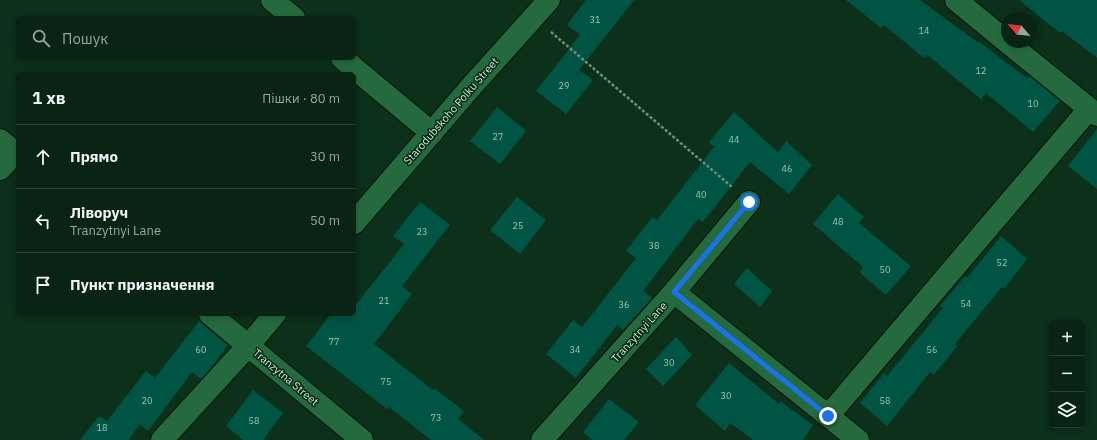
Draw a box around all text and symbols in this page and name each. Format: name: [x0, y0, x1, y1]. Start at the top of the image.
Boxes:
north arrow: [1001, 12, 1037, 48]
house number: 31: [590, 14, 600, 25]
search box: [16, 16, 356, 60]
house number: 14: [919, 25, 929, 36]
icon: search: [30, 27, 52, 49]
text: Пошук: [62, 29, 109, 48]
street label: Starodubskoho Polku Street: [401, 54, 502, 168]
house number: 12: [976, 65, 986, 76]
house number: 29: [559, 80, 569, 91]
text: 1 хв: [32, 87, 66, 109]
text: Пішки · 80 m: [262, 90, 340, 107]
house number: 10: [1028, 98, 1038, 109]
house number: 27: [493, 131, 503, 142]
house number: 44: [729, 134, 739, 145]
icon: ahead: [32, 146, 54, 168]
text: Прямо: [70, 147, 118, 166]
text: 30 m: [310, 148, 340, 165]
house number: 46: [782, 163, 792, 174]
house number: 40: [696, 189, 706, 200]
route start: [740, 193, 758, 211]
text: Ліворуч: [70, 203, 128, 222]
icon: left: [32, 210, 54, 232]
text: 50 m: [310, 212, 340, 229]
house number: 48: [833, 216, 843, 227]
house number: 25: [513, 220, 523, 231]
text: Tranzytnyi Lane: [70, 222, 161, 239]
house number: 23: [417, 226, 427, 237]
house number: 38: [649, 240, 659, 251]
house number: 52: [997, 257, 1007, 268]
house number: 50: [880, 264, 890, 275]
icon: arrive: [32, 274, 54, 296]
text: Пункт призначення: [70, 275, 215, 294]
house number: 21: [379, 295, 389, 306]
house number: 54: [961, 298, 971, 309]
street label: Tranzytnyi Lane: [608, 299, 670, 365]
house number: 36: [619, 299, 629, 310]
map controls: [1049, 320, 1085, 428]
button: +: [1049, 320, 1085, 356]
house number: 77: [329, 336, 339, 347]
house number: 60: [196, 344, 206, 355]
house number: 34: [570, 344, 580, 355]
house number: 56: [927, 344, 937, 355]
street label: Tranzytna Street: [250, 346, 322, 409]
button: −: [1049, 356, 1085, 392]
house number: 30: [664, 357, 674, 368]
house number: 75: [381, 376, 391, 387]
house number: 30: [721, 390, 731, 401]
button: layers: [1049, 392, 1085, 428]
house number: 20: [142, 395, 152, 406]
house number: 58: [880, 395, 890, 406]
route end: [819, 407, 837, 425]
house number: 73: [431, 412, 441, 423]
house number: 58: [249, 415, 259, 426]
house number: 18: [97, 422, 107, 433]

